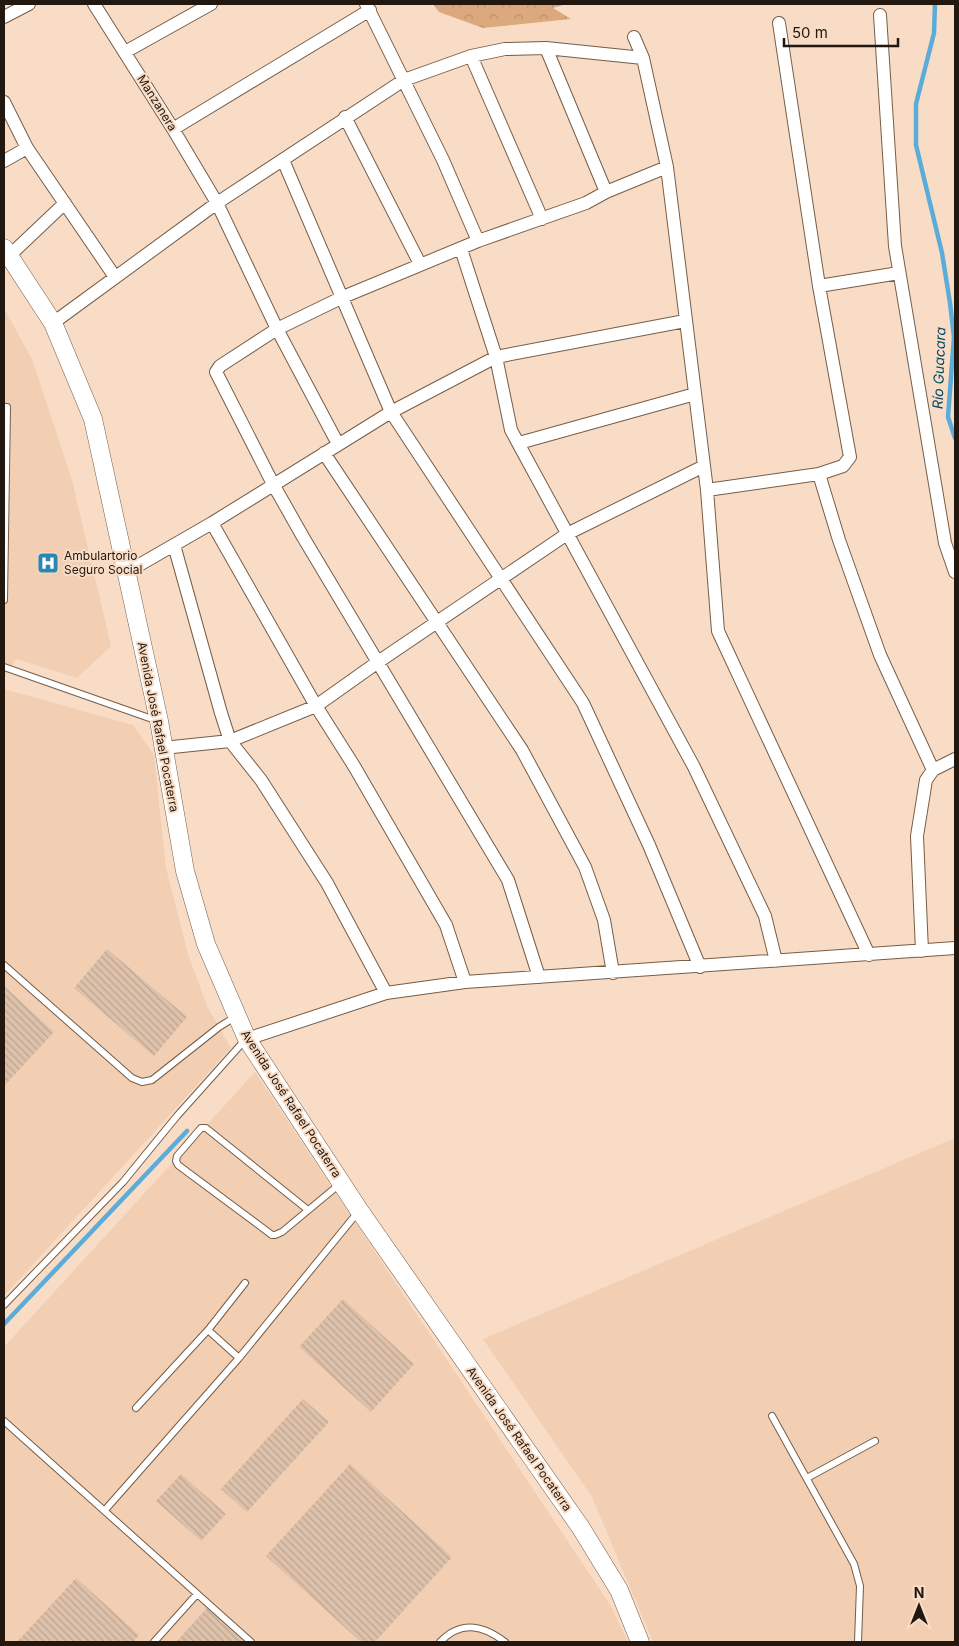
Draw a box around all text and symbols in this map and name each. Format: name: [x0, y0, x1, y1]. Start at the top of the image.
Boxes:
scale bar: [784, 15, 898, 47]
text: 50 m: [792, 23, 828, 42]
street label: Manzanera: [134, 72, 181, 134]
water label: Río Guacara: [929, 326, 948, 409]
place label: Ambulartorio Seguro Social: [64, 548, 142, 577]
hospital icon: Ambulartorio Seguro Social: [36, 551, 60, 575]
street label: Avenida José Rafael Pocaterra: [135, 641, 182, 813]
street label: Avenida José Rafael Pocaterra: [238, 1027, 345, 1180]
street label: Avenida José Rafael Pocaterra: [464, 1364, 575, 1514]
north arrow: [894, 1581, 944, 1631]
text: N: [914, 1584, 924, 1601]

